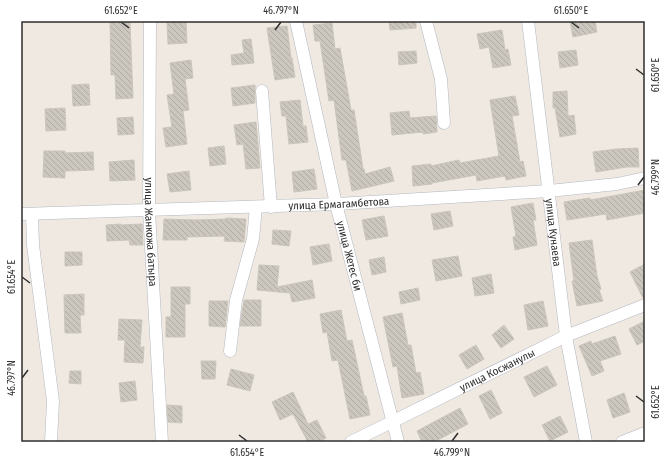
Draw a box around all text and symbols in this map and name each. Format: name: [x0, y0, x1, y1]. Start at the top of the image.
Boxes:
text: 61.652°E: [104, 5, 138, 17]
text: 46.797°N: [263, 5, 299, 17]
text: 61.650°E: [554, 5, 589, 17]
text: 61.650°E: [650, 57, 662, 92]
text: 46.799°N: [650, 159, 662, 195]
street label: улица Жанкожа батыра: [142, 178, 159, 287]
street label: улица Ермагамбетова: [288, 195, 390, 213]
street label: улица Кунаева: [542, 198, 564, 267]
street label: улица Жетес би: [334, 220, 364, 293]
text: 61.654°E: [6, 260, 18, 294]
street label: улица Косжанулы: [458, 346, 537, 394]
text: 46.797°N: [6, 360, 18, 396]
text: 61.652°E: [650, 385, 662, 419]
text: 61.654°E: [230, 447, 264, 459]
text: 46.799°N: [434, 447, 470, 459]

